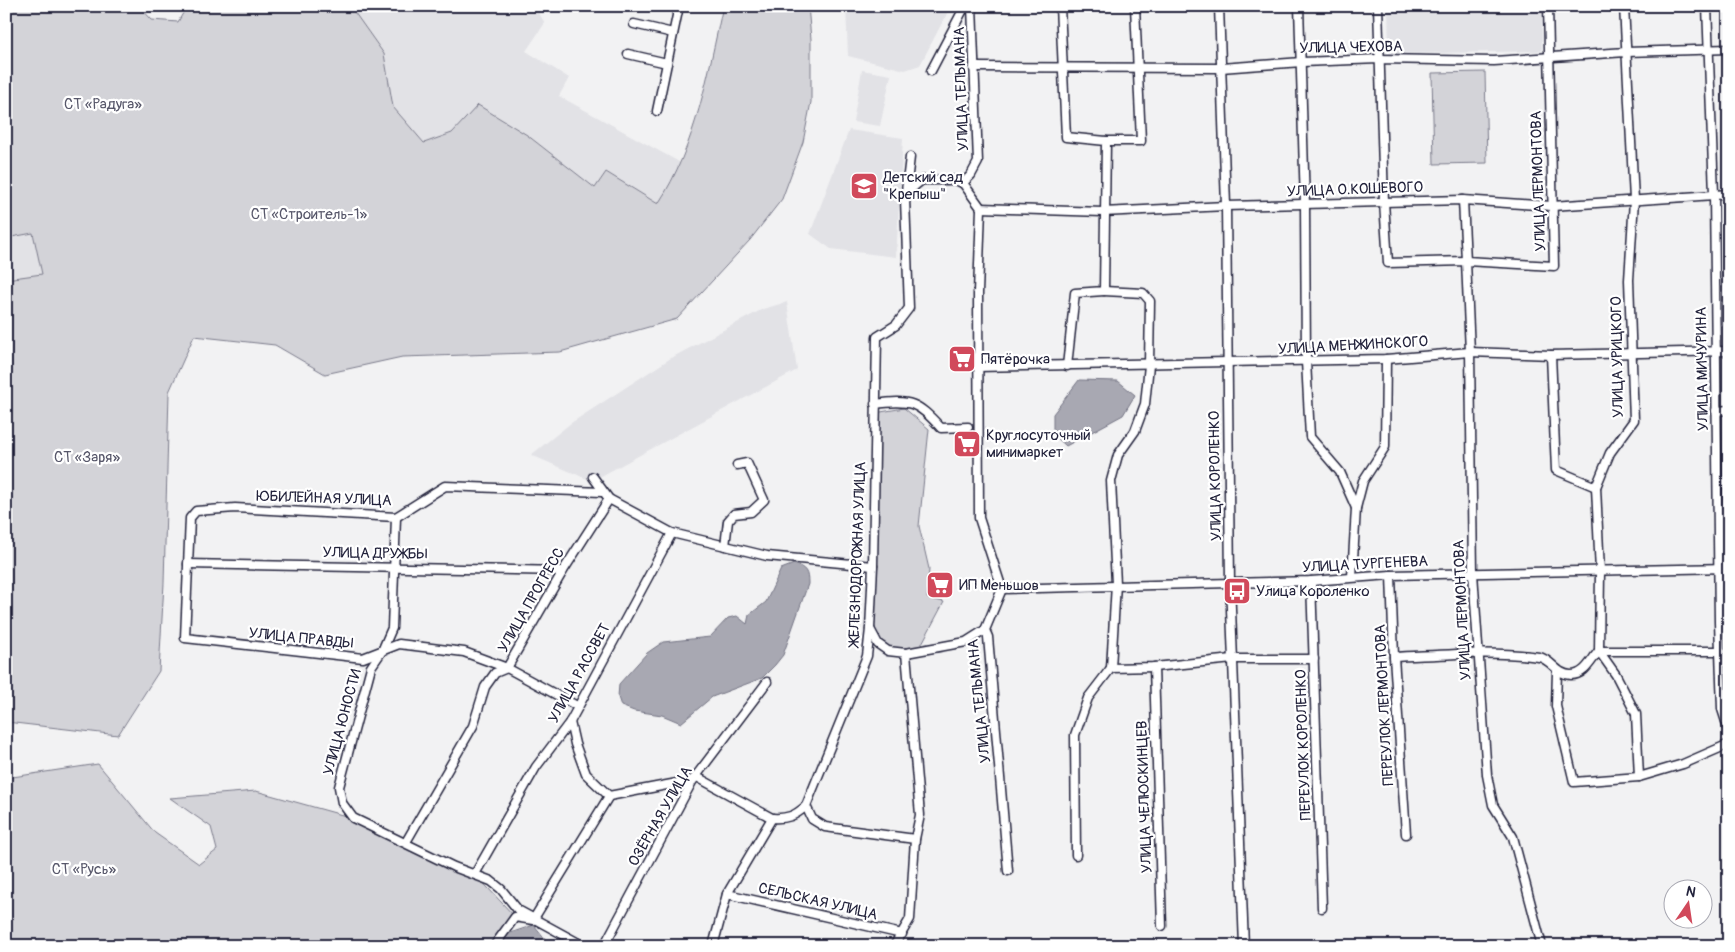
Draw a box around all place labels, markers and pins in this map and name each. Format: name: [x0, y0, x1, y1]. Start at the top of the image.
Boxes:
place label: Детский сад "Крепыш": [882, 168, 963, 204]
school or university icon: Детский сад "Крепыш": [849, 171, 879, 201]
supermarket icon: Пятёрочка: [947, 344, 977, 374]
place label: Пятёрочка: [981, 350, 1050, 369]
place label: Круглосуточный минимаркет: [986, 426, 1091, 462]
supermarket icon: Круглосуточный минимаркет: [952, 429, 982, 459]
supermarket icon: ИП Меньшов: [925, 570, 955, 600]
place label: ИП Меньшов: [959, 576, 1039, 595]
bus stop icon: Улица Короленко: [1222, 576, 1252, 606]
place label: Улица Короленко: [1256, 582, 1370, 601]

